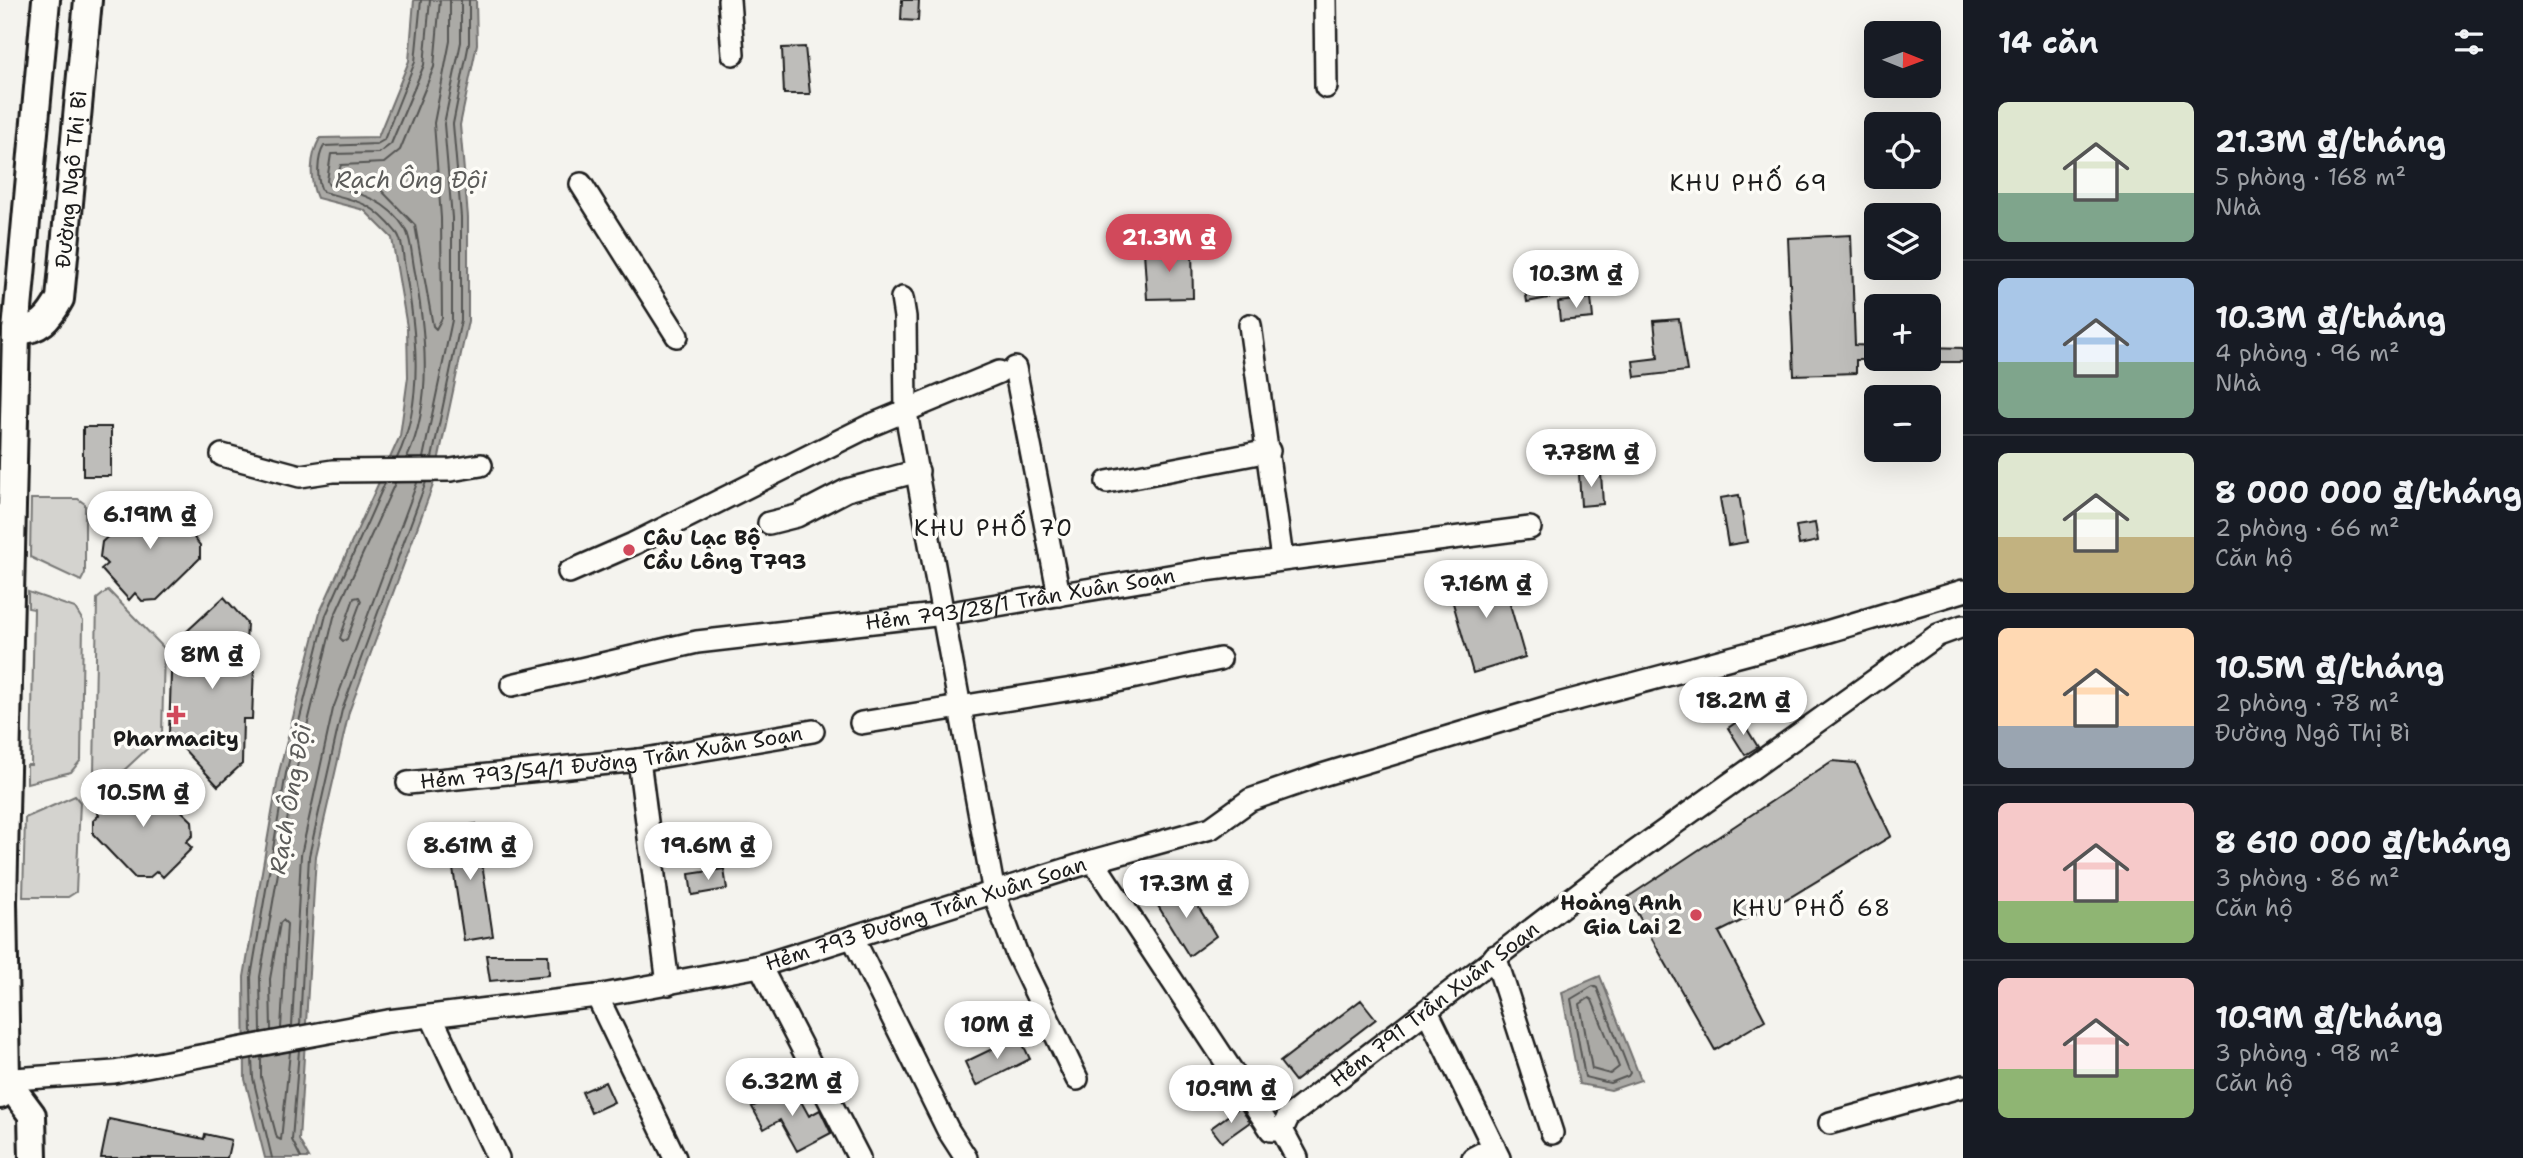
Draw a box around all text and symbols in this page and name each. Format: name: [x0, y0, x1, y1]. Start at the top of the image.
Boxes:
north arrow: [1864, 21, 1941, 98]
map controls: [1864, 21, 1941, 462]
text: 14 căn: [1998, 22, 2099, 63]
icon: filters: [2450, 23, 2488, 61]
street label: Đường Ngô Thị Bì: [49, 89, 93, 269]
button: locate: [1864, 112, 1941, 189]
text: 21.3M ₫/tháng: [2215, 121, 2446, 162]
icon: home: [2054, 130, 2138, 214]
text: 5 phòng · 168 m²: [2215, 162, 2406, 192]
water label: Rạch Ông Đội: [335, 164, 488, 195]
district label: KHU PHỐ 69: [1669, 165, 1829, 198]
text: Nhà: [2215, 192, 2261, 222]
button: layers: [1864, 203, 1941, 280]
pin: 21.3M ₫: [1104, 215, 1234, 274]
text: 21.3M ₫: [1122, 222, 1216, 252]
pin: 10.3M ₫: [1511, 250, 1641, 310]
text: 10.3M ₫: [1529, 258, 1623, 288]
button: +: [1864, 294, 1941, 371]
text: 10.3M ₫/tháng: [2215, 297, 2446, 338]
icon: home: [2054, 306, 2138, 390]
text: 4 phòng · 96 m²: [2215, 338, 2400, 368]
text: Nhà: [2215, 368, 2261, 398]
button: −: [1864, 385, 1941, 462]
pin: 7.78M ₫: [1526, 430, 1656, 489]
text: 7.78M ₫: [1542, 437, 1640, 467]
text: 8 000 000 ₫/tháng: [2215, 472, 2522, 513]
icon: home: [2054, 481, 2138, 565]
pin: 6.19M ₫: [85, 491, 215, 551]
text: 6.19M ₫: [103, 499, 197, 529]
district label: KHU PHỐ 70: [914, 510, 1074, 543]
text: 2 phòng · 66 m²: [2215, 513, 2400, 543]
place label: Câu Lạc Bộ Cầu Lông T793: [643, 524, 806, 576]
marker: Câu Lạc Bộ Cầu Lông T793: [621, 542, 637, 558]
text: Căn hộ: [2215, 543, 2293, 573]
pin: 7.16M ₫: [1421, 560, 1551, 620]
street label: Hẻm 793/28/1 Trần Xuân Soạn: [864, 561, 1177, 637]
text: 7.16M ₫: [1440, 568, 1532, 598]
pin: 8M ₫: [171, 632, 253, 691]
text: 8M ₫: [180, 639, 244, 669]
text: 10.5M ₫/tháng: [2215, 647, 2444, 688]
icon: home: [2054, 656, 2138, 740]
pin: 18.2M ₫: [1678, 678, 1808, 737]
text: 18.2M ₫: [1695, 685, 1791, 715]
text: 2 phòng · 78 m²: [2215, 688, 2399, 718]
marker: Pharmacity: [168, 707, 184, 723]
text: Đường Ngô Thị Bì: [2215, 718, 2410, 748]
street label: Hẻm 793/54/1 Đường Trần Xuân Soạn: [419, 719, 805, 796]
water label: Rạch Ông Đội: [261, 721, 318, 876]
place label: Pharmacity: [113, 725, 239, 753]
pin: 10.5M ₫: [78, 770, 208, 829]
text: 10.5M ₫: [96, 777, 190, 807]
pin: 8.61M ₫: [405, 822, 535, 882]
pin: 19.6M ₫: [643, 822, 773, 882]
text: 8 610 000 ₫/tháng: [2215, 822, 2511, 863]
text: 8.61M ₫: [423, 830, 517, 860]
text: 19.6M ₫: [660, 830, 756, 860]
icon: home: [2054, 831, 2138, 915]
street label: Hẻm 793 Đường Trần Xuân Soạn: [762, 850, 1090, 978]
pin: 17.3M ₫: [1121, 860, 1251, 920]
text: 3 phòng · 86 m²: [2215, 863, 2400, 893]
text: 17.3M ₫: [1139, 868, 1233, 898]
place label: Hoàng Anh Gia Lai 2: [1560, 889, 1682, 941]
district label: KHU PHỐ 68: [1732, 890, 1892, 923]
text: Căn hộ: [2215, 893, 2293, 923]
marker: Hoàng Anh Gia Lai 2: [1688, 907, 1704, 923]
street label: Hẻm 791 Trần Xuân Soạn: [1324, 915, 1545, 1094]
text: 10.9M ₫/tháng: [2215, 997, 2443, 1038]
pin: 10M ₫: [948, 1002, 1046, 1061]
icon: home: [2054, 1006, 2138, 1090]
text: 10M ₫: [960, 1009, 1034, 1039]
text: 3 phòng · 98 m²: [2215, 1038, 2400, 1068]
pin: 6.32M ₫: [727, 1058, 857, 1118]
text: 6.32M ₫: [742, 1066, 842, 1096]
pin: 10.9M ₫: [1166, 1066, 1296, 1125]
text: Căn hộ: [2215, 1068, 2293, 1098]
text: 10.9M ₫: [1185, 1073, 1277, 1103]

